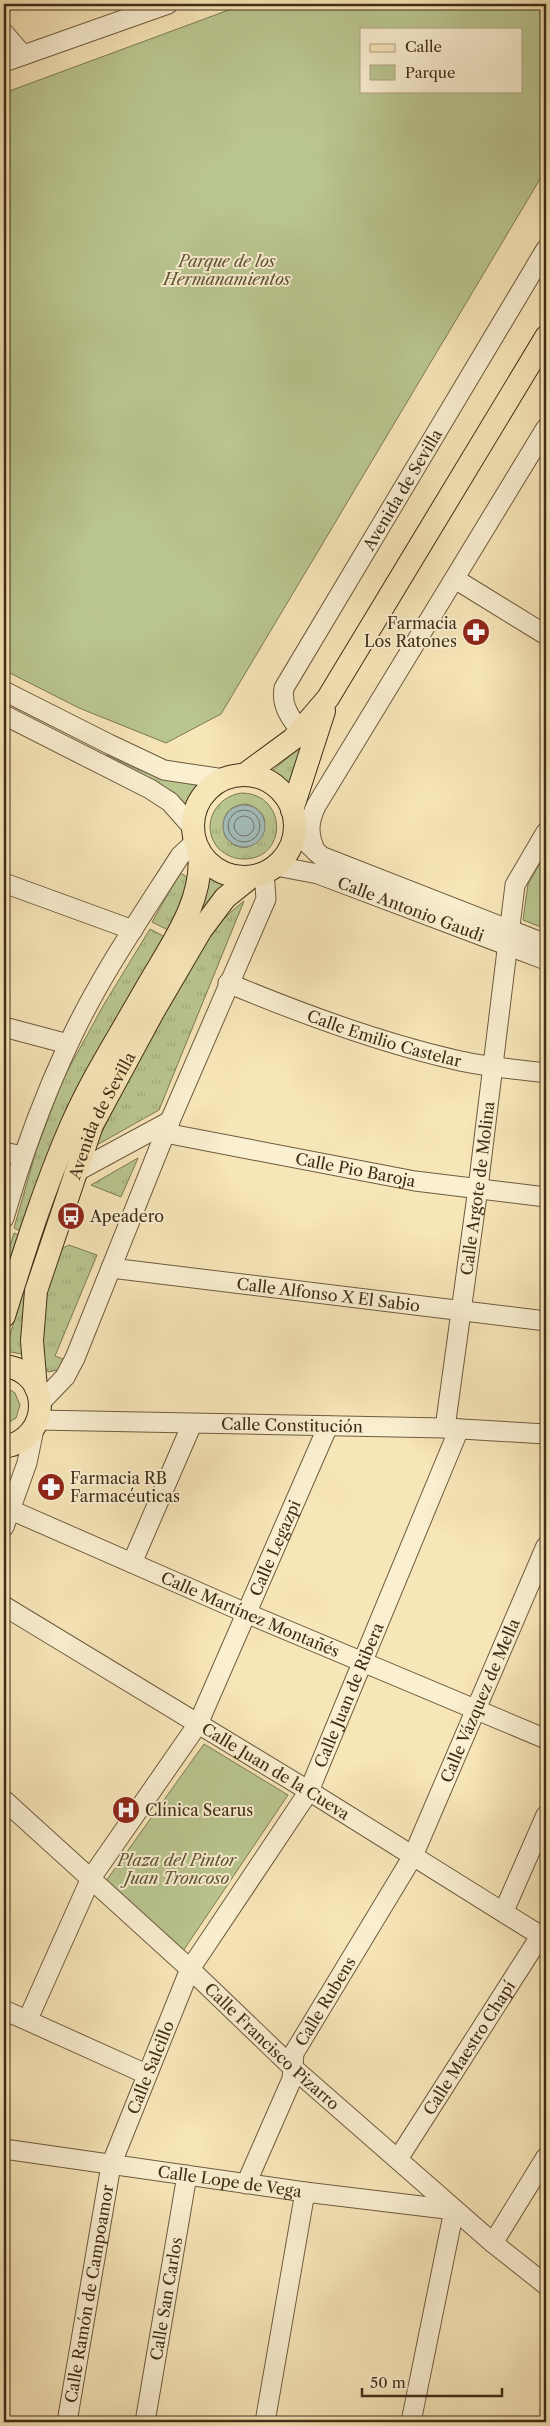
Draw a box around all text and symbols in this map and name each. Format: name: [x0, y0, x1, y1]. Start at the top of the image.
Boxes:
legend: [360, 28, 522, 92]
text: Calle: [405, 37, 442, 56]
text: Parque: [405, 63, 455, 82]
park label: Parque de los Hermanamientos: [161, 251, 291, 289]
street label: Avenida de Sevilla: [358, 425, 447, 555]
place label: Farmacia Los Ratones: [364, 613, 458, 651]
pharmacy icon: Farmacia Los Ratones: [461, 617, 491, 647]
street label: Calle Antonio Gaudi: [335, 872, 487, 946]
street label: Calle Emilio Castelar: [304, 1005, 464, 1071]
street label: Avenida de Sevilla: [64, 1048, 140, 1183]
street label: Calle Argote de Molina: [456, 1100, 499, 1276]
street label: Calle Pio Baroja: [294, 1148, 418, 1191]
bus stop icon: Apeadero: [56, 1201, 86, 1231]
place label: Apeadero: [89, 1206, 164, 1226]
street label: Calle Alfonso X El Sabio: [236, 1273, 421, 1316]
street label: Calle Constitución: [221, 1414, 363, 1436]
place label: Farmacia RB Farmacéuticas: [70, 1468, 180, 1506]
pharmacy icon: Farmacia RB Farmacéuticas: [36, 1472, 66, 1502]
street label: Calle Legazpi: [245, 1497, 305, 1599]
street label: Calle Martínez Montañés: [158, 1567, 343, 1661]
street label: Calle Vázquez de Mella: [436, 1615, 524, 1786]
street label: Calle Juan de Ribera: [310, 1619, 388, 1771]
street label: Calle Juan de la Cueva: [198, 1718, 354, 1824]
hospital icon: Clínica Searus: [111, 1795, 141, 1825]
place label: Clínica Searus: [145, 1800, 253, 1820]
park label: Plaza del Pintor Juan Troncoso: [115, 1850, 238, 1888]
street label: Calle Rubens: [291, 1953, 360, 2050]
street label: Calle Maestro Chapí: [419, 1977, 519, 2119]
street label: Calle Francisco Pizarro: [200, 1979, 344, 2114]
street label: Calle Salcillo: [123, 2018, 178, 2117]
street label: Calle Lope de Vega: [156, 2161, 304, 2201]
street label: Calle Ramón de Campoamor: [60, 2183, 117, 2404]
street label: Calle San Carlos: [146, 2235, 186, 2362]
scale bar: [362, 2366, 502, 2398]
text: 50 m: [370, 2373, 406, 2392]

